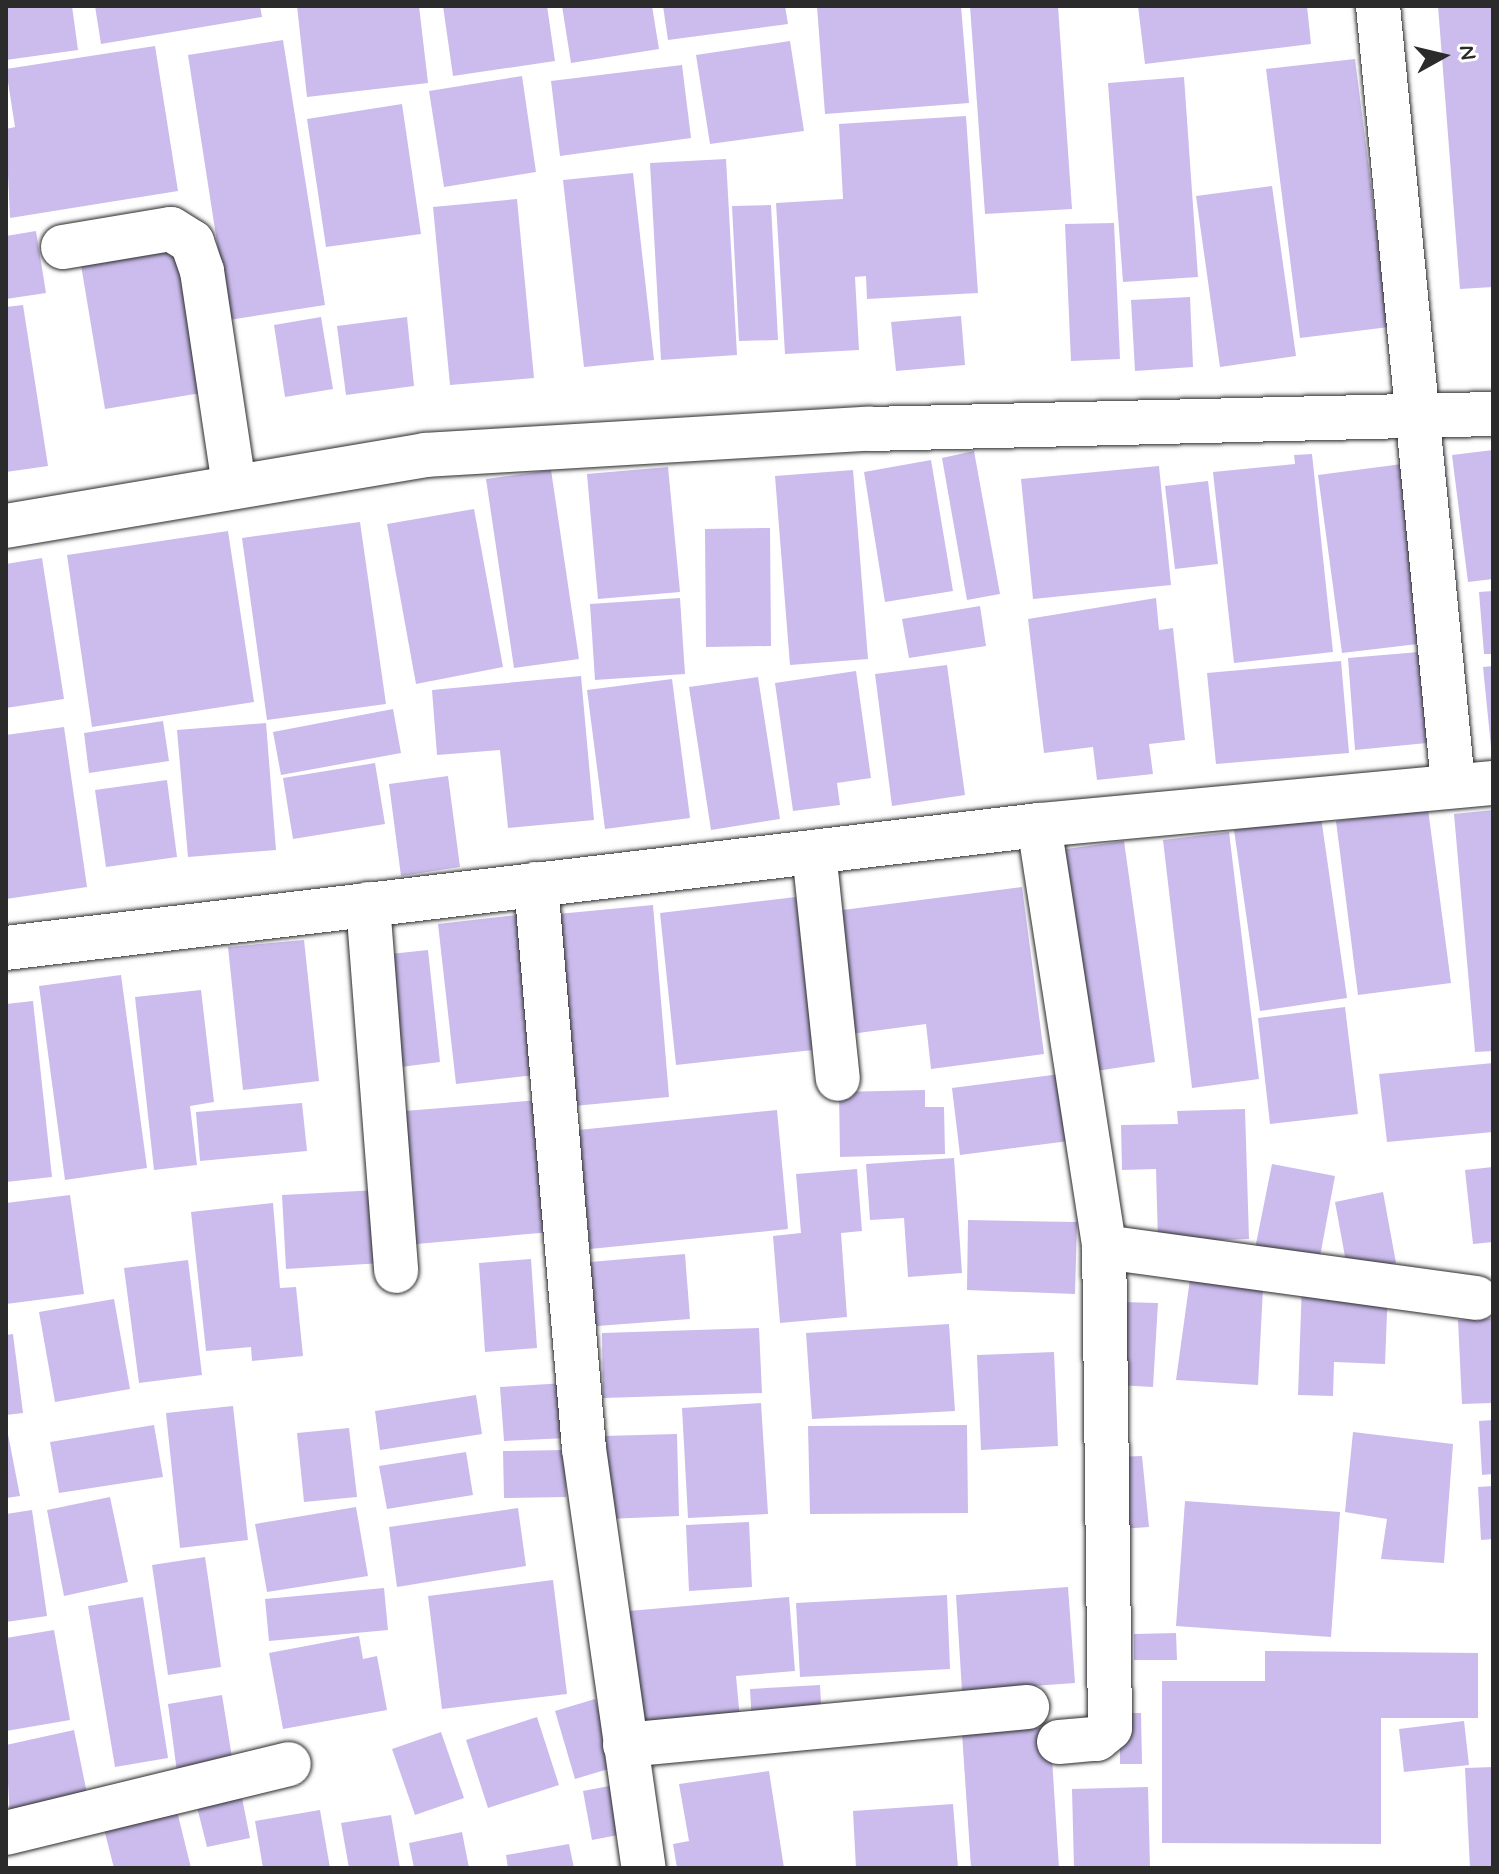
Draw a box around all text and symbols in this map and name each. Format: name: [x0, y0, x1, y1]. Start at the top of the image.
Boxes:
north arrow: [1403, 16, 1483, 96]
text: N: [1452, 43, 1482, 62]

